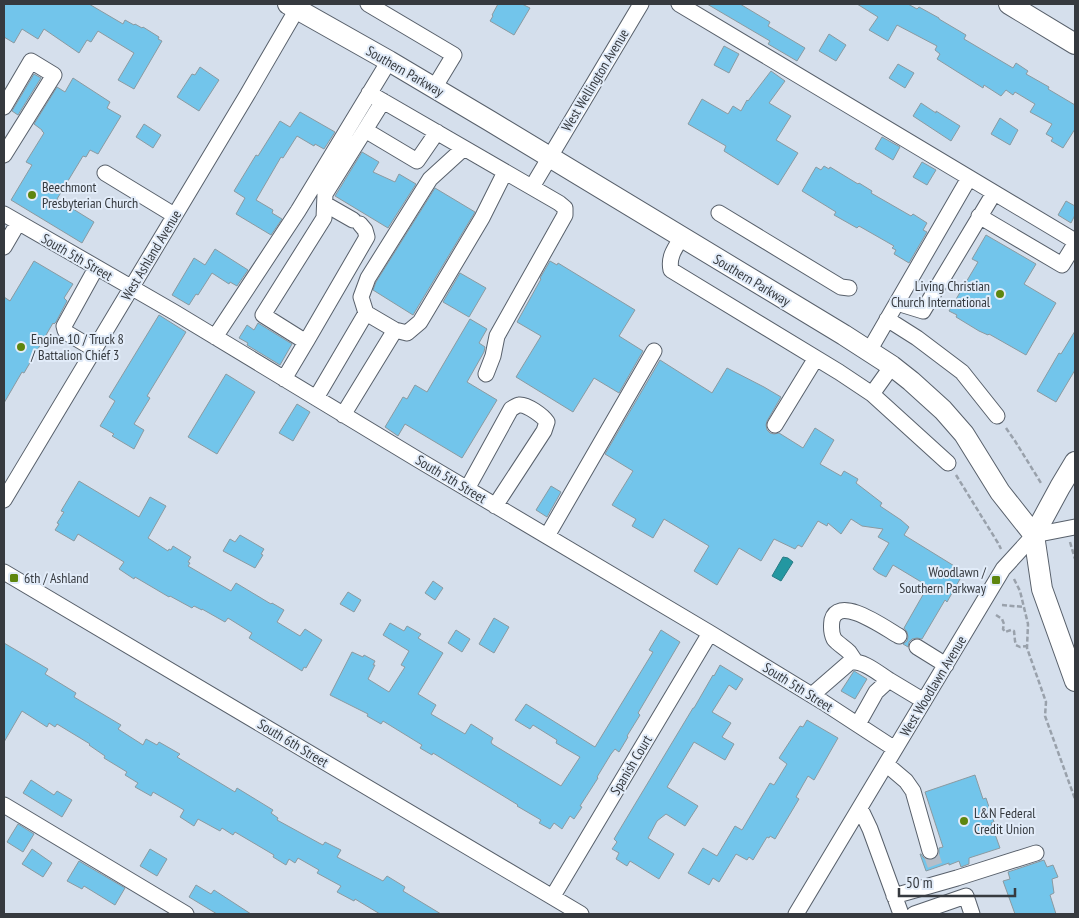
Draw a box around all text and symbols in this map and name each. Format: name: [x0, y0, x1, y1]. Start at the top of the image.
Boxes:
street label: West Wellington Avenue: [557, 25, 633, 135]
street label: Southern Parkway: [363, 42, 448, 101]
place label: Beechmont Presbyterian Church: [42, 178, 138, 212]
marker: Beechmont Presbyterian Church: [26, 189, 38, 201]
street label: West Ashland Avenue: [117, 206, 185, 304]
street label: South 5th Street: [38, 229, 116, 285]
street label: Southern Parkway: [710, 250, 794, 310]
place label: Living Christian Church International: [891, 277, 991, 311]
marker: Living Christian Church International: [994, 288, 1006, 300]
place label: Engine 10 / Truck 8 / Battalion Chief 3: [30, 330, 124, 364]
marker: Engine 10 / Truck 8 / Battalion Chief 3: [15, 341, 27, 353]
street label: South 5th Street: [412, 451, 490, 507]
place label: Woodlawn / Southern Parkway: [899, 563, 987, 597]
place label: 6th / Ashland: [24, 569, 89, 587]
marker: 6th / Ashland: [8, 572, 20, 584]
marker: Woodlawn / Southern Parkway: [990, 574, 1002, 586]
street label: West Woodlawn Avenue: [896, 632, 970, 740]
street label: South 5th Street: [760, 658, 837, 716]
street label: South 6th Street: [254, 715, 332, 771]
street label: Spanish Court: [606, 732, 656, 798]
place label: L&N Federal Credit Union: [974, 804, 1036, 838]
marker: L&N Federal Credit Union: [958, 815, 970, 827]
scale bar: [899, 866, 1015, 898]
text: 50 m: [906, 873, 932, 892]

